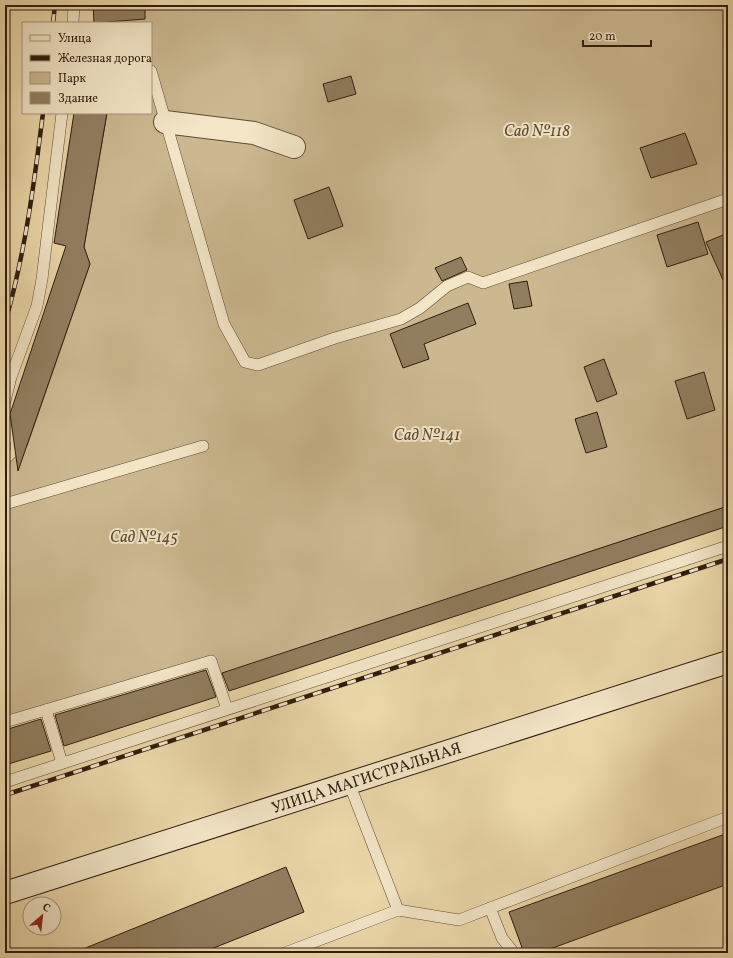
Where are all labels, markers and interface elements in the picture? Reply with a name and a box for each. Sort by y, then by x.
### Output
legend [22,22,152,114]
scale bar [583,22,651,48]
text: 20 m [589,29,616,45]
text: Улица [58,31,91,47]
text: Железная дорога [58,51,152,67]
text: Парк [58,71,86,87]
text: Здание [58,91,98,107]
park label: Сад №118 [504,121,570,143]
park label: Сад №141 [394,425,460,447]
park label: Сад №145 [110,527,179,549]
street label: УЛИЦА МАГИСТРАЛЬНАЯ [269,738,464,820]
north arrow [22,896,62,936]
text: С [39,900,53,917]

